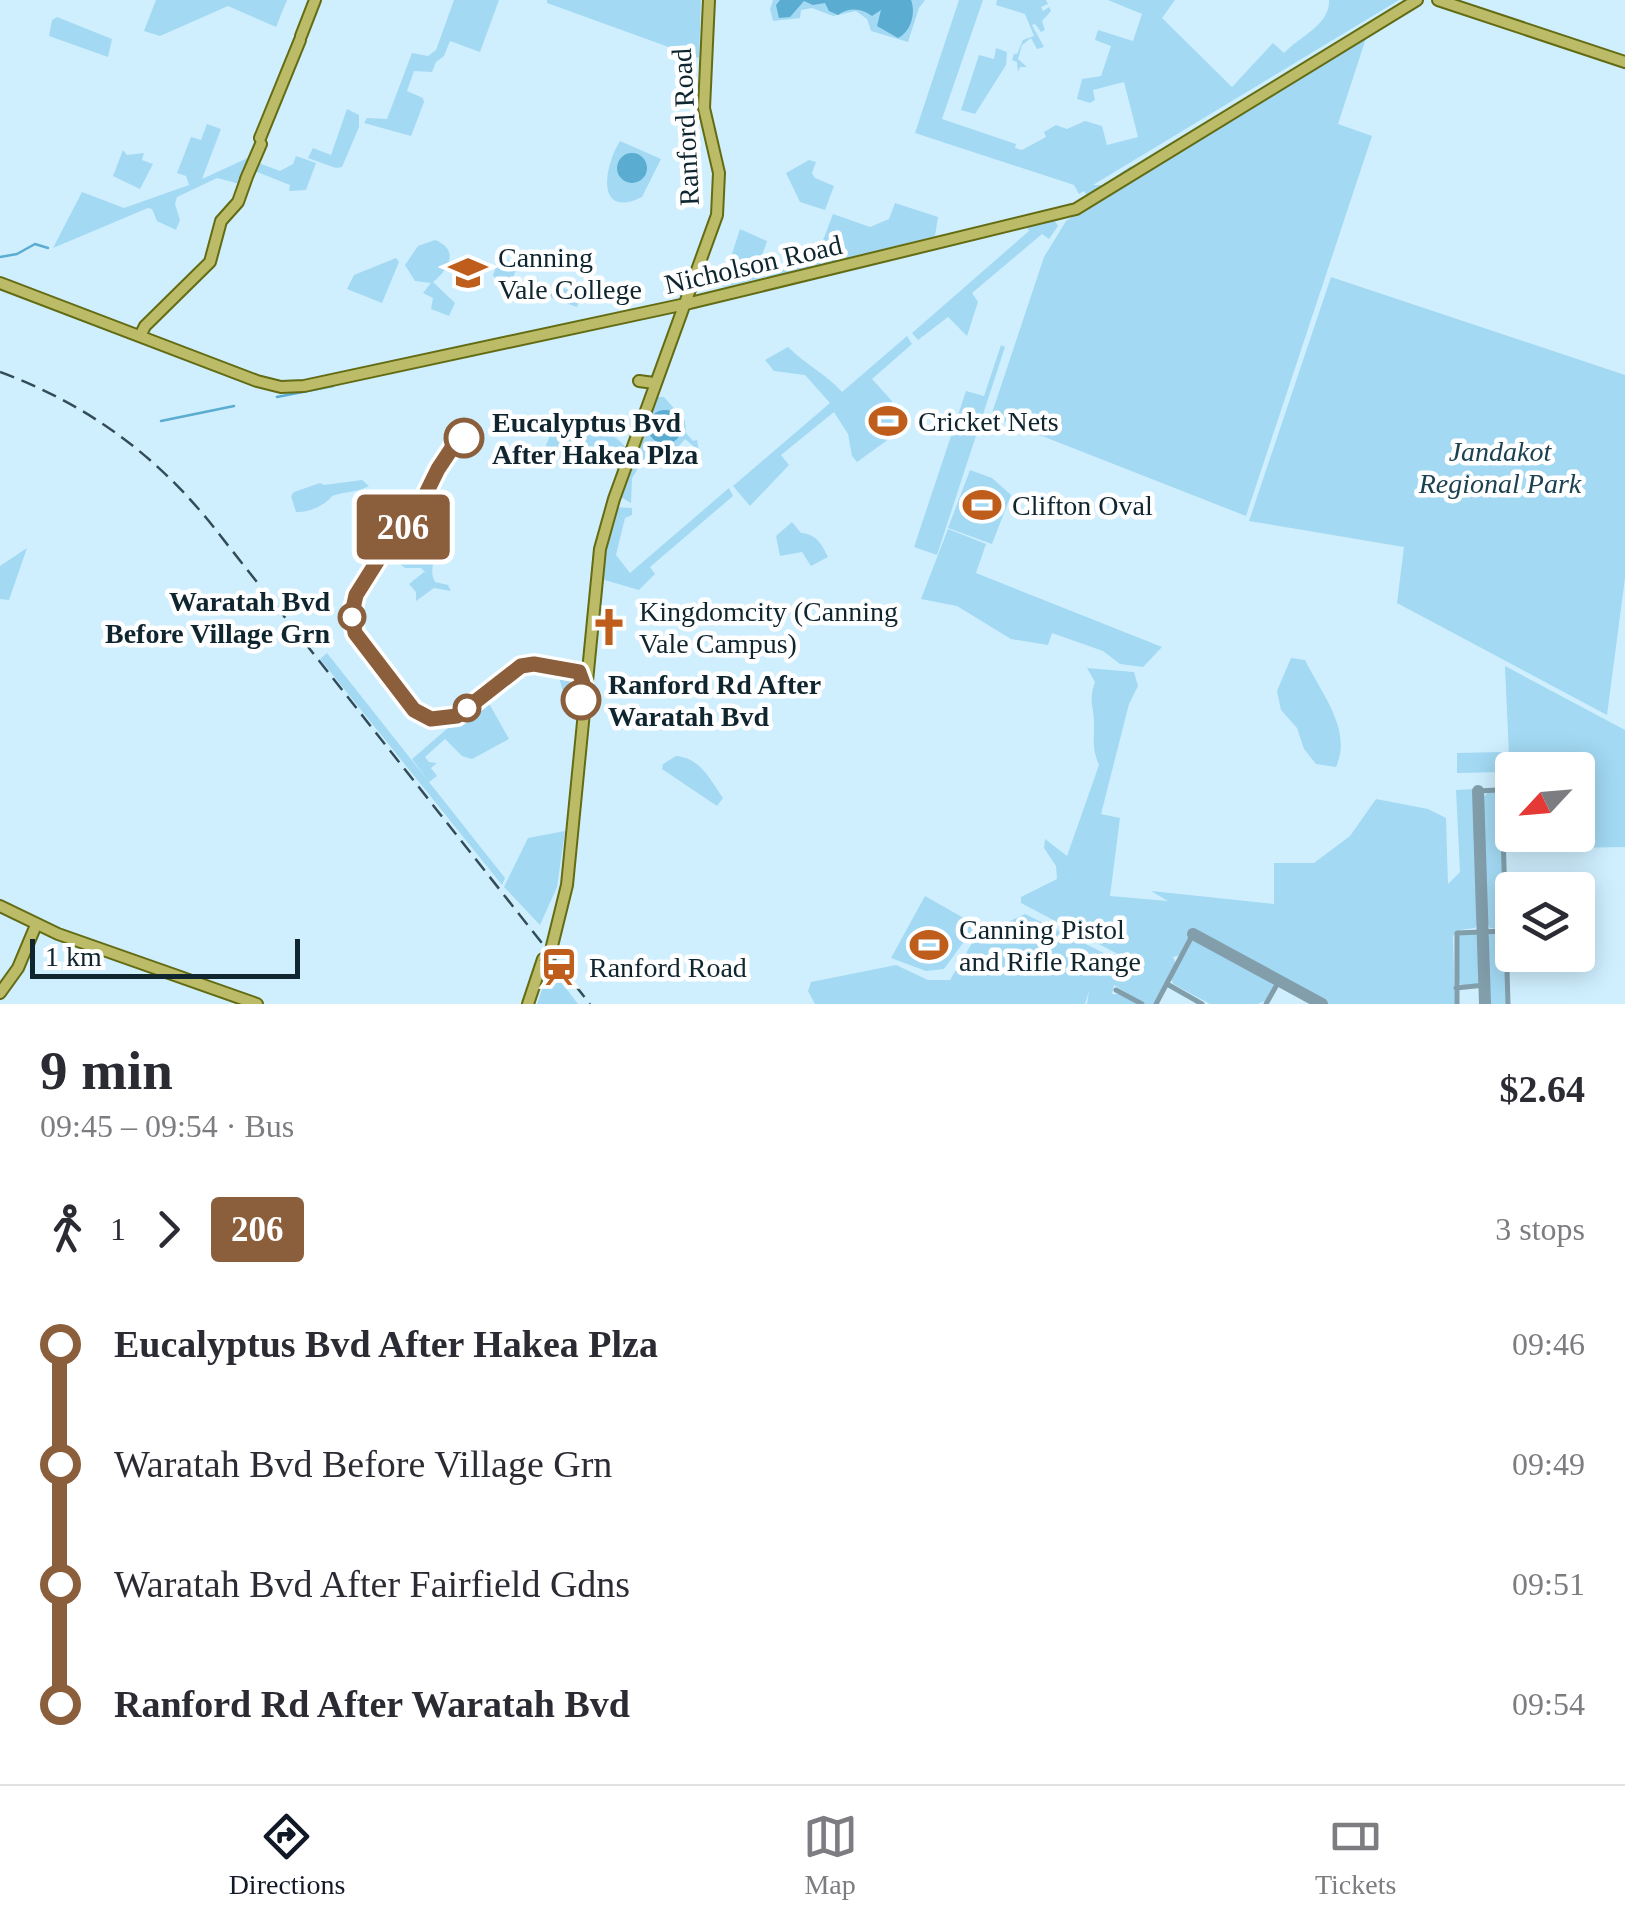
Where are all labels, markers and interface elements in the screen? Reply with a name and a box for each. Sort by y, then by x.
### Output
street label: Ranford Road [666,47,705,207]
street label: Nicholson Road [661,229,845,300]
place label: Canning Vale College [498,242,642,305]
school or university icon: Canning Vale College [447,252,489,294]
sports icon: Cricket Nets [867,400,909,442]
place label: Cricket Nets [918,406,1059,437]
place label: Eucalyptus Bvd After Hakea Plza [492,407,698,470]
marker: Eucalyptus Bvd After Hakea Plza [445,419,483,457]
park label: Jandakot Regional Park [1418,436,1582,499]
sports icon: Clifton Oval [961,484,1003,526]
place label: Clifton Oval [1012,490,1153,521]
line badge: 206 [346,494,460,560]
text: 206 [377,508,429,547]
place label: Waratah Bvd Before Village Grn [105,586,330,649]
place label: Kingdomcity (Canning Vale Campus) [639,596,898,659]
marker: Waratah Bvd Before Village Grn [339,604,365,630]
church icon: Kingdomcity (Canning Vale Campus) [588,606,630,648]
place label: Ranford Rd After Waratah Bvd [608,669,821,732]
marker: Ranford Rd After Waratah Bvd [562,681,600,719]
unlabelled marker [454,695,480,721]
north arrow [1495,752,1595,852]
map controls [1495,752,1595,972]
button: layers [1495,872,1595,972]
place label: Canning Pistol and Rifle Range [959,914,1141,977]
sports icon: Canning Pistol and Rifle Range [908,924,950,966]
scale bar [30,934,300,978]
text: 1 km [45,941,102,972]
station icon: Ranford Road [538,946,580,988]
place label: Ranford Road [589,952,747,983]
text: 9 min [40,1040,173,1101]
text: $2.64 [1500,1068,1585,1110]
text: 09:45 – 09:54 · Bus [40,1108,294,1144]
icon: walk [40,1202,95,1257]
icon: forward [141,1202,196,1257]
text: 206 [231,1210,284,1249]
text: 1 [110,1211,126,1247]
text: 3 stops [1495,1211,1585,1247]
text: Eucalyptus Bvd After Hakea Plza [114,1323,658,1365]
text: 09:46 [1512,1326,1585,1362]
text: Waratah Bvd Before Village Grn [114,1443,612,1485]
text: 09:49 [1512,1446,1585,1482]
text: Waratah Bvd After Fairfield Gdns [114,1563,630,1605]
text: 09:51 [1512,1566,1585,1602]
text: Ranford Rd After Waratah Bvd [114,1683,630,1725]
text: 09:54 [1512,1686,1585,1722]
tab: Directions [229,1809,345,1901]
tab: Map [803,1809,858,1901]
tab: Tickets [1315,1809,1396,1901]

